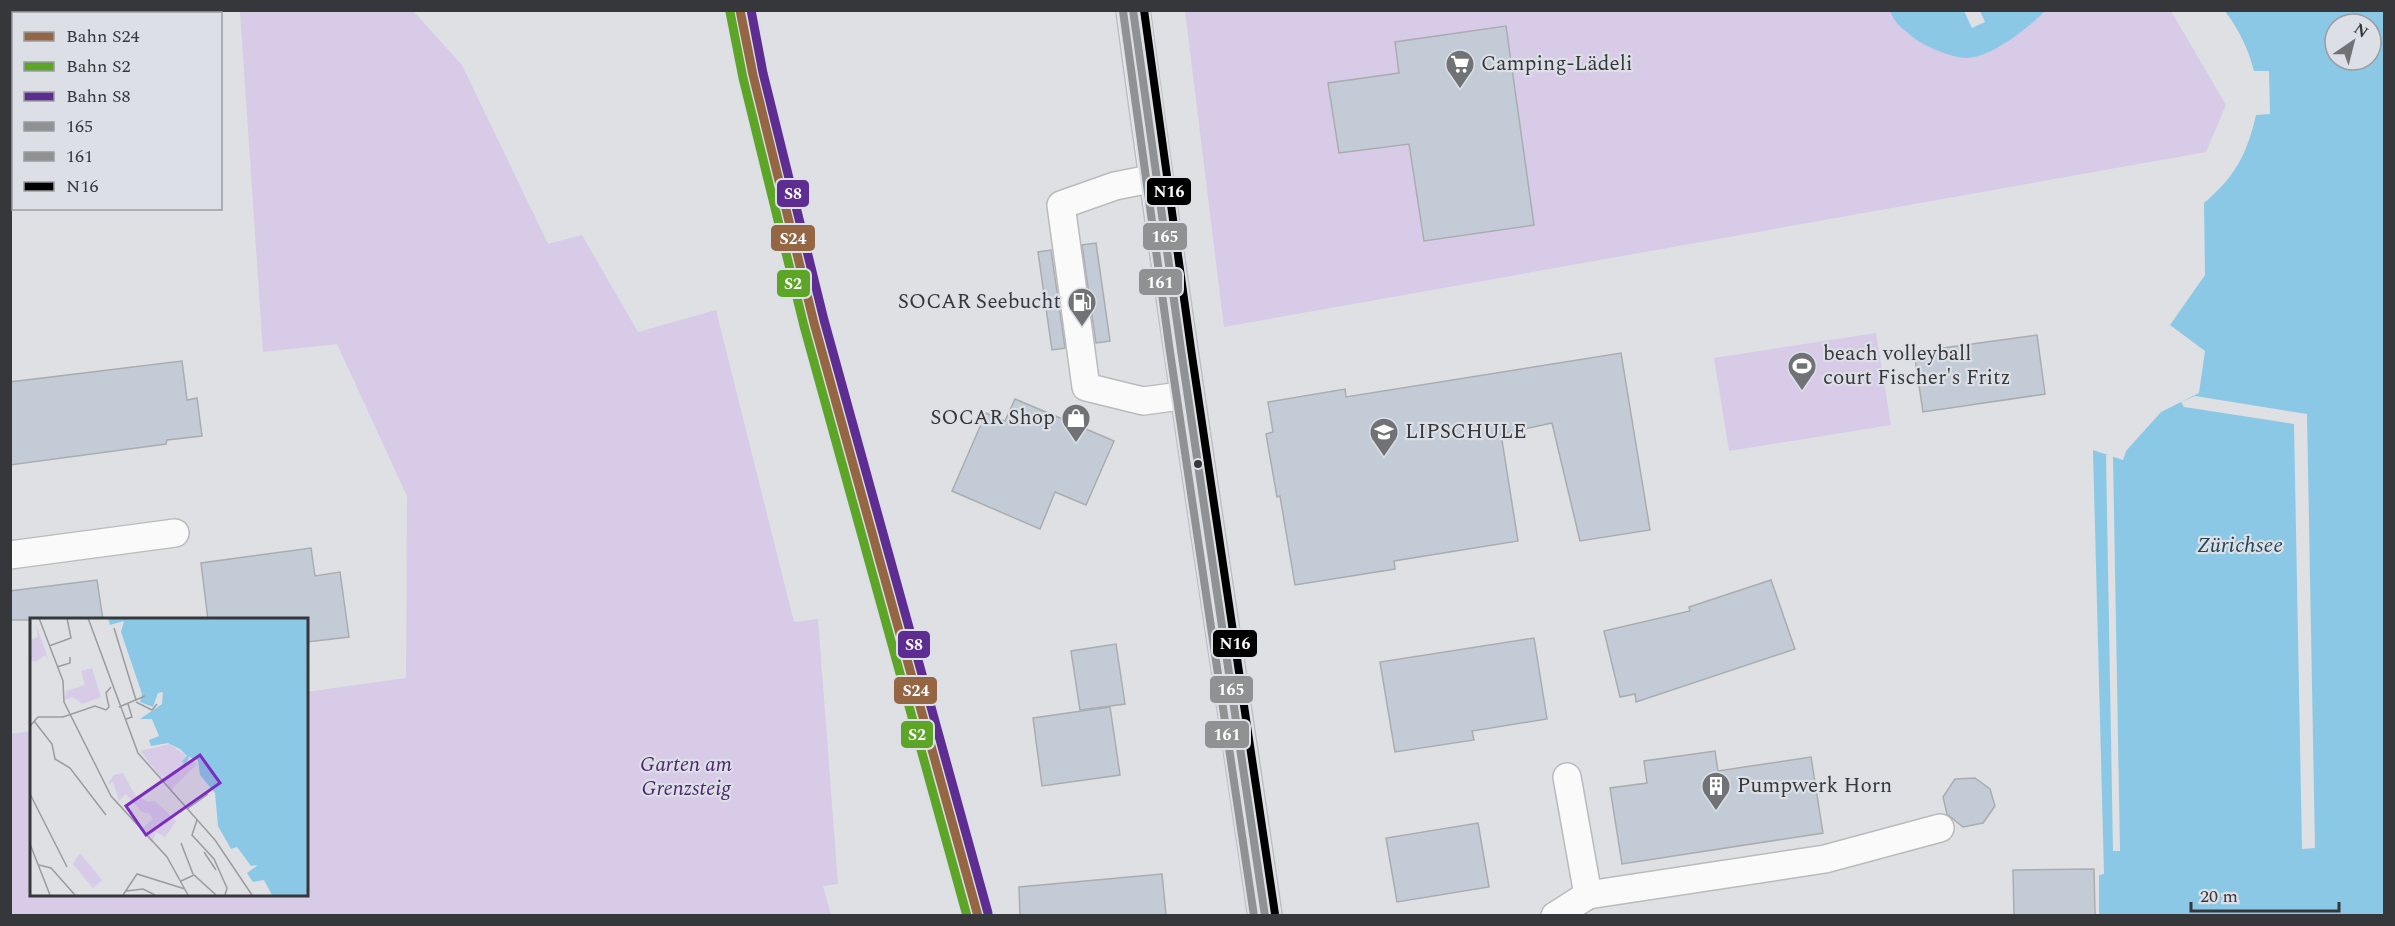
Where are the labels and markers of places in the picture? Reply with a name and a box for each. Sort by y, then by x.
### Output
supermarket icon: Camping-Lädeli [1444,48,1476,90]
place label: Camping-Lädeli [1481,48,1633,80]
place label: SOCAR Seebucht [898,286,1061,318]
fuel station icon: SOCAR Seebucht [1066,286,1098,328]
place label: beach volleyball court Fischer's Fritz [1823,338,2011,394]
sports icon: beach volleyball court Fischer's Fritz [1786,350,1818,392]
place label: SOCAR Shop [930,402,1055,434]
shop icon: SOCAR Shop [1060,402,1092,444]
school or university icon: LIPSCHULE [1368,416,1400,458]
place label: LIPSCHULE [1405,416,1527,448]
unlabelled marker [1192,458,1204,470]
building icon: Pumpwerk Horn [1700,770,1732,812]
place label: Pumpwerk Horn [1737,770,1892,802]

